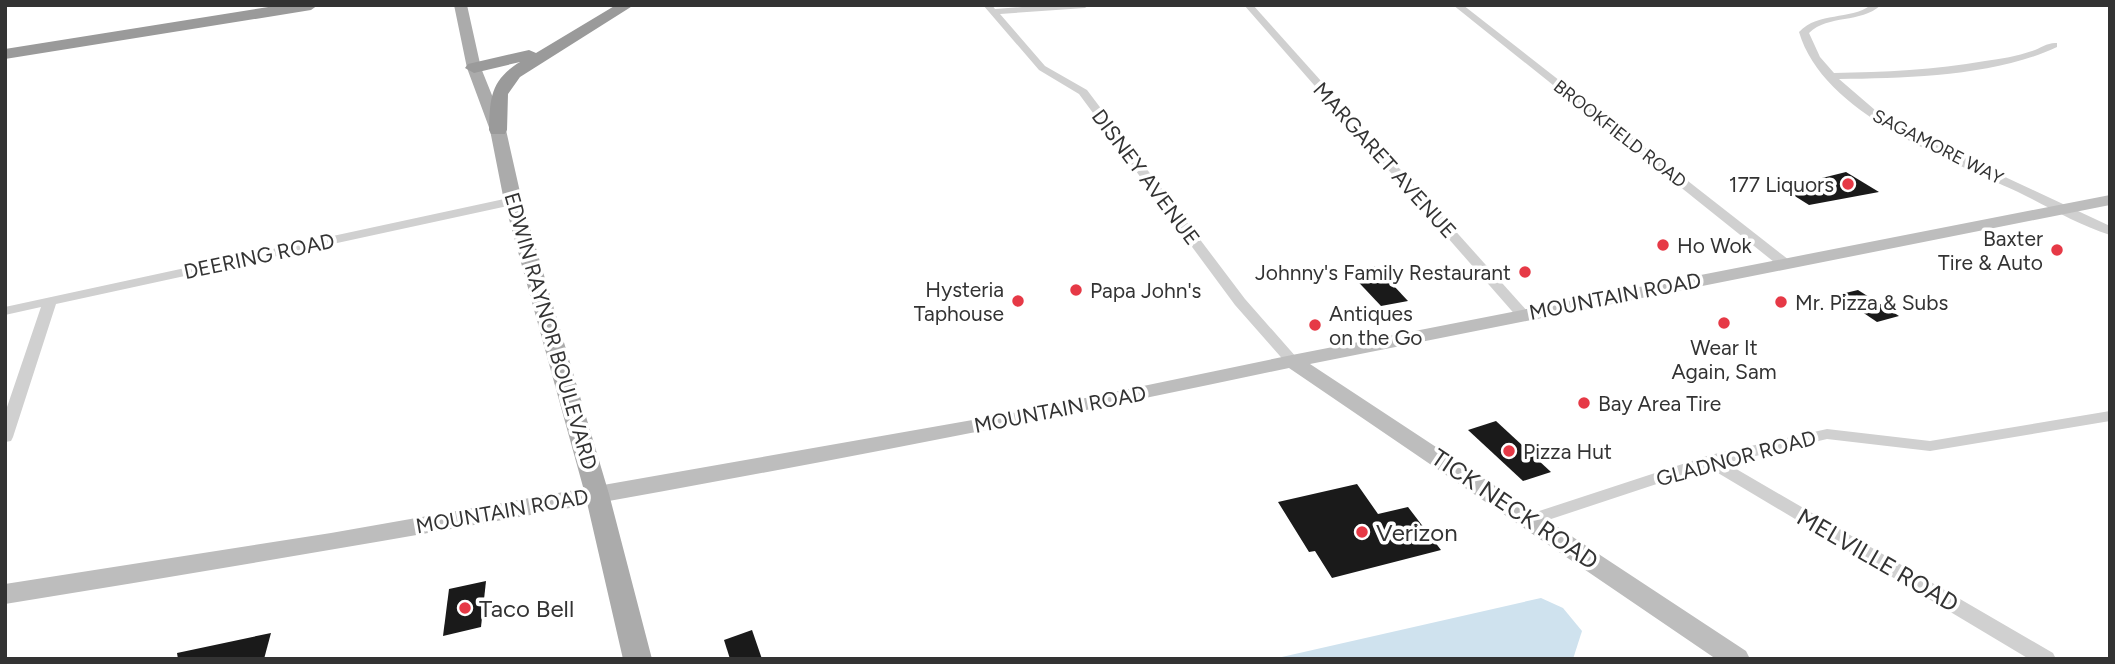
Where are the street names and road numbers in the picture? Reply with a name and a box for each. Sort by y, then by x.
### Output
street label: BROOKFIELD ROAD [1549,75,1691,193]
street label: MARGARET AVENUE [1308,77,1462,243]
street label: DISNEY AVENUE [1087,104,1205,250]
street label: SAGAMORE WAY [1869,105,2007,189]
street label: EDWIN RAYNOR BOULEVARD [499,189,603,473]
street label: DEERING ROAD [181,228,337,284]
street label: MOUNTAIN ROAD [1527,267,1703,325]
street label: MOUNTAIN ROAD [972,380,1148,438]
street label: GLADNOR ROAD [1653,425,1819,491]
street label: TICK NECK ROAD [1426,443,1604,575]
street label: MOUNTAIN ROAD [414,484,590,538]
street label: MELVILLE ROAD [1792,502,1964,618]

